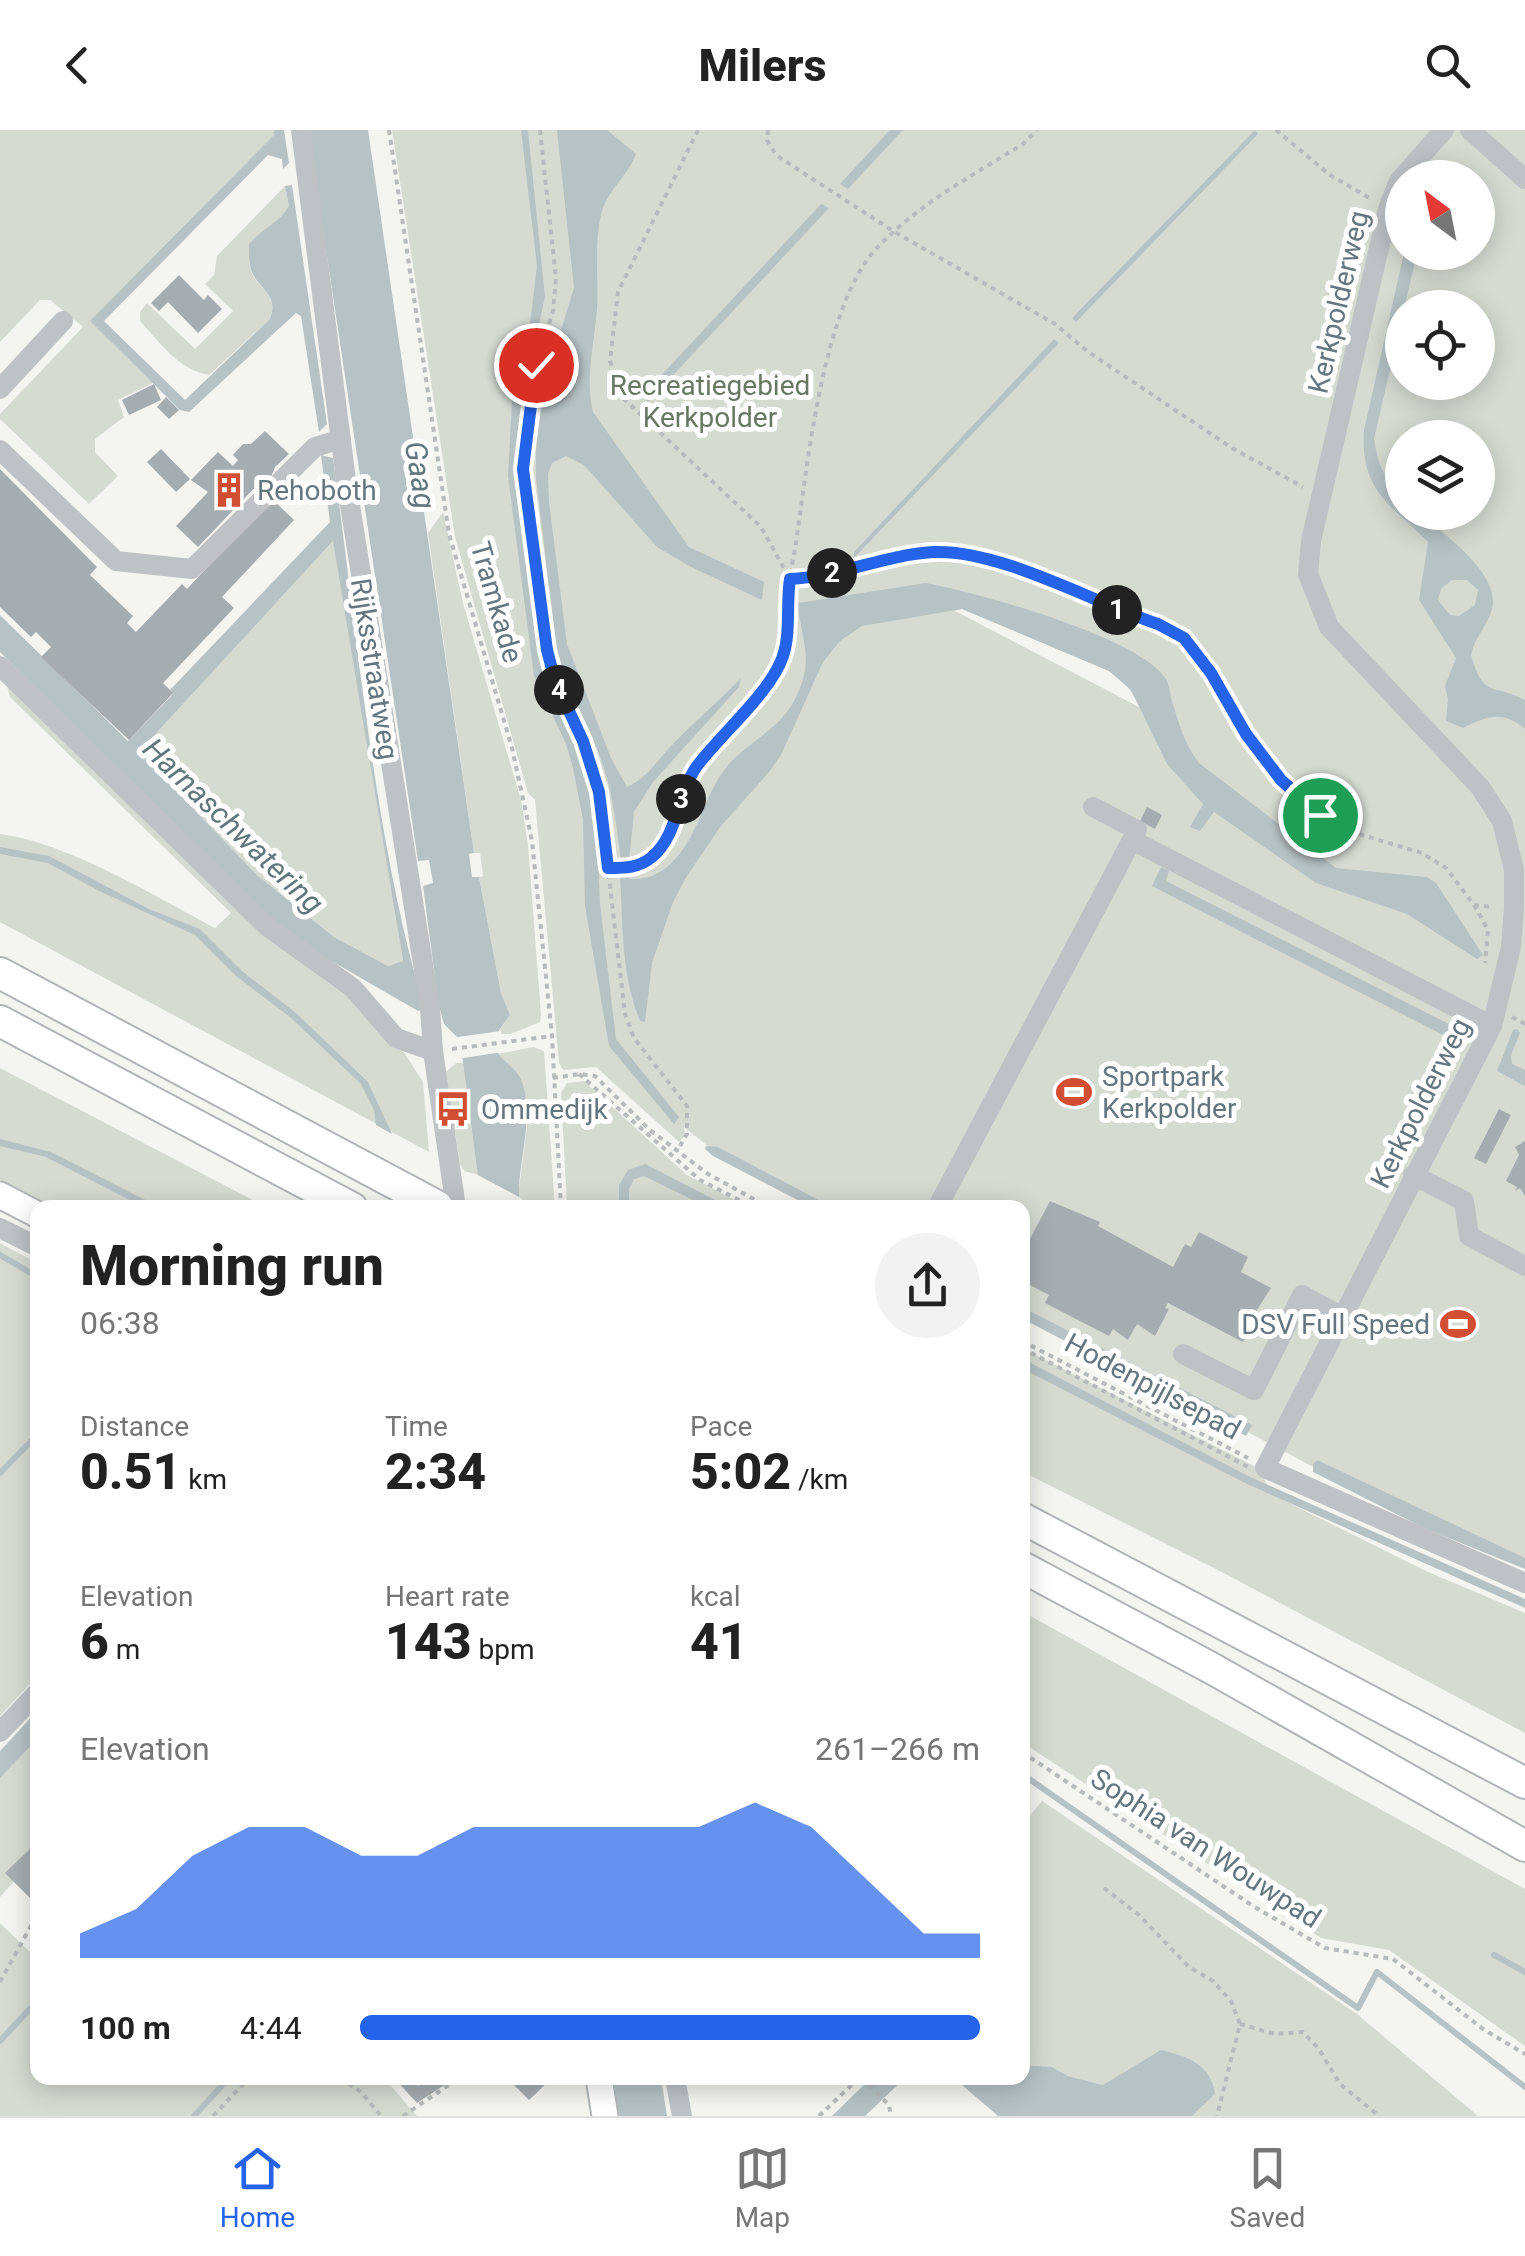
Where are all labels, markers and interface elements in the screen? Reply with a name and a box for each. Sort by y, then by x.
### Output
icon: back [50,38,105,93]
icon: search [1420,38,1475,93]
text: Milers [699,39,827,92]
north arrow [1385,160,1495,270]
map controls [1385,160,1495,530]
street label: Kerkpolderweg [1301,208,1376,397]
button: locate [1385,290,1495,400]
pin [494,323,579,408]
icon: check [509,338,564,393]
park label: Recreatiegebied Kerkpolder [610,369,810,434]
button: layers [1385,420,1495,530]
water label: Gaag [398,439,443,511]
building icon: Rehoboth [210,471,248,509]
place label: Rehoboth [257,474,377,507]
street label: Tramkade [464,538,530,667]
pin: 2 [807,548,857,598]
text: 2 [824,556,840,589]
street label: Rijksstraatweg [344,576,405,762]
pin: 1 [1092,585,1142,635]
text: 1 [1109,593,1125,626]
pin: 4 [534,665,584,715]
text: 4 [551,673,567,706]
water label: Harnaschwatering [136,731,331,920]
pin [1278,773,1363,858]
pin: 3 [656,774,706,824]
text: 3 [673,782,689,815]
icon: arrive [1293,788,1348,843]
street label: Kerkpolderweg [1363,1013,1477,1194]
place label: Sportpark Kerkpolder [1102,1060,1237,1125]
sports icon: Sportpark Kerkpolder [1055,1073,1093,1111]
bus stop icon: Ommedijk [434,1090,472,1128]
place label: Ommedijk [481,1093,609,1126]
button: share [875,1233,980,1338]
text: Morning run [80,1234,384,1298]
text: 06:38 [80,1304,160,1342]
sports icon: DSV Full Speed [1439,1305,1477,1343]
place label: DSV Full Speed [1241,1308,1430,1341]
street label: Hodenpijlsepad [1059,1326,1246,1447]
text: Distance [80,1410,189,1443]
text: Time [385,1410,448,1443]
text: Pace [690,1410,752,1443]
text: 0.51 [80,1443,181,1501]
text: 2:34 [385,1443,486,1501]
text: 5:02 [690,1443,791,1501]
text: km [181,1463,227,1496]
text: /km [791,1463,848,1496]
text: Elevation [80,1580,193,1613]
text: Heart rate [385,1580,510,1613]
text: kcal [690,1580,741,1613]
text: 6 [80,1613,109,1671]
text: 143 [385,1613,472,1671]
text: 41 [690,1613,748,1671]
text: m [109,1633,140,1666]
text: bpm [472,1633,534,1666]
text: Elevation [80,1730,210,1768]
text: 261–266 m [815,1730,980,1768]
street label: Sophia van Wouwpad [1085,1762,1327,1935]
text: 100 m [80,2009,171,2047]
text: 4:44 [240,2009,302,2047]
tab: Home [220,2141,295,2234]
tab: Map [735,2141,790,2234]
tab: Saved [1230,2141,1305,2234]

